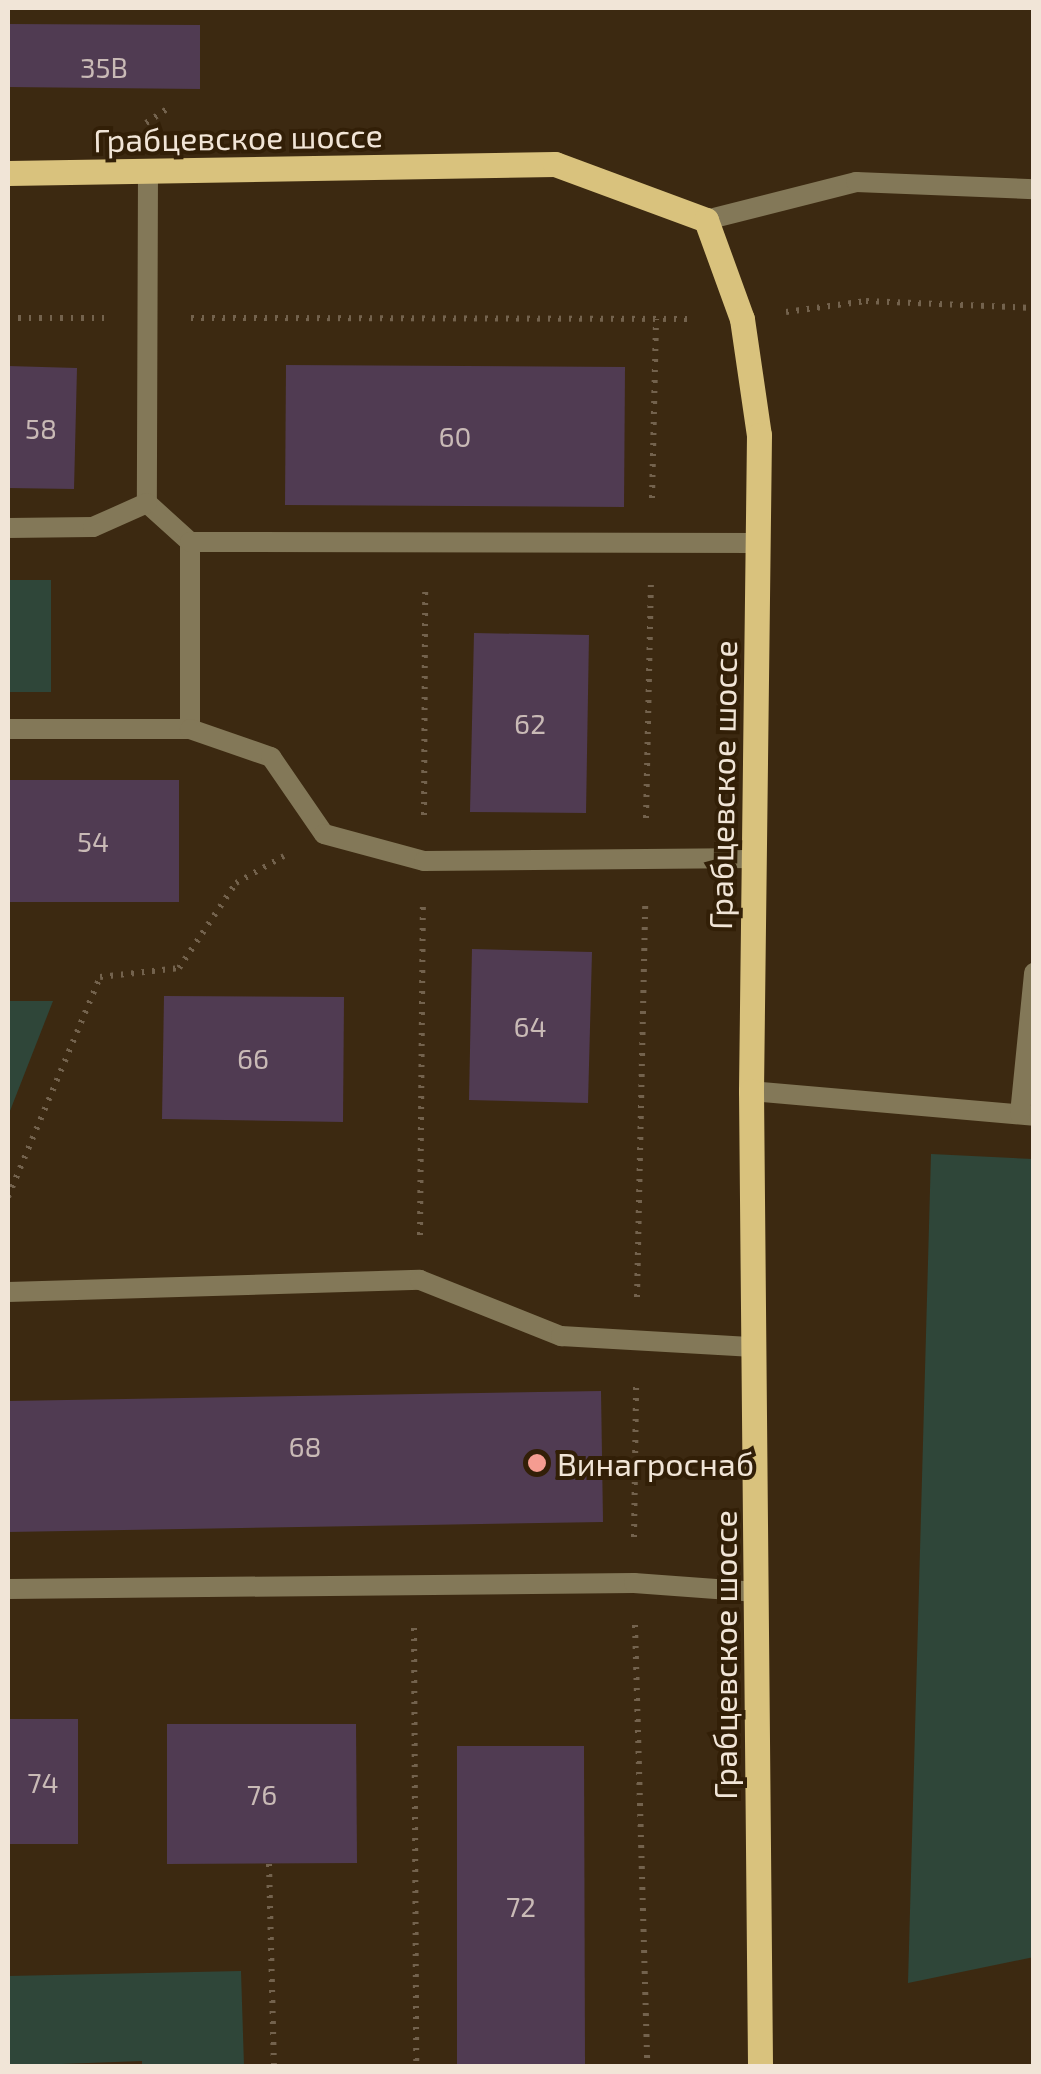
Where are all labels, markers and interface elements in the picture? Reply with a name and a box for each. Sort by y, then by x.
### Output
house number: 35В [80,50,128,84]
street label: Грабцевское шоссе [93,115,383,159]
house number: 58 [25,411,57,445]
house number: 60 [439,419,471,453]
street label: Грабцевское шоссе [700,640,744,930]
house number: 62 [514,706,546,740]
house number: 54 [77,824,109,858]
house number: 64 [513,1009,547,1043]
house number: 66 [237,1041,269,1075]
house number: 68 [288,1429,322,1463]
place label: Винагроснаб [557,1444,754,1482]
marker: Винагроснаб [526,1452,548,1474]
street label: Грабцевское шоссе [705,1510,743,1800]
house number: 74 [27,1765,59,1799]
house number: 76 [247,1777,277,1811]
house number: 72 [506,1889,536,1923]

